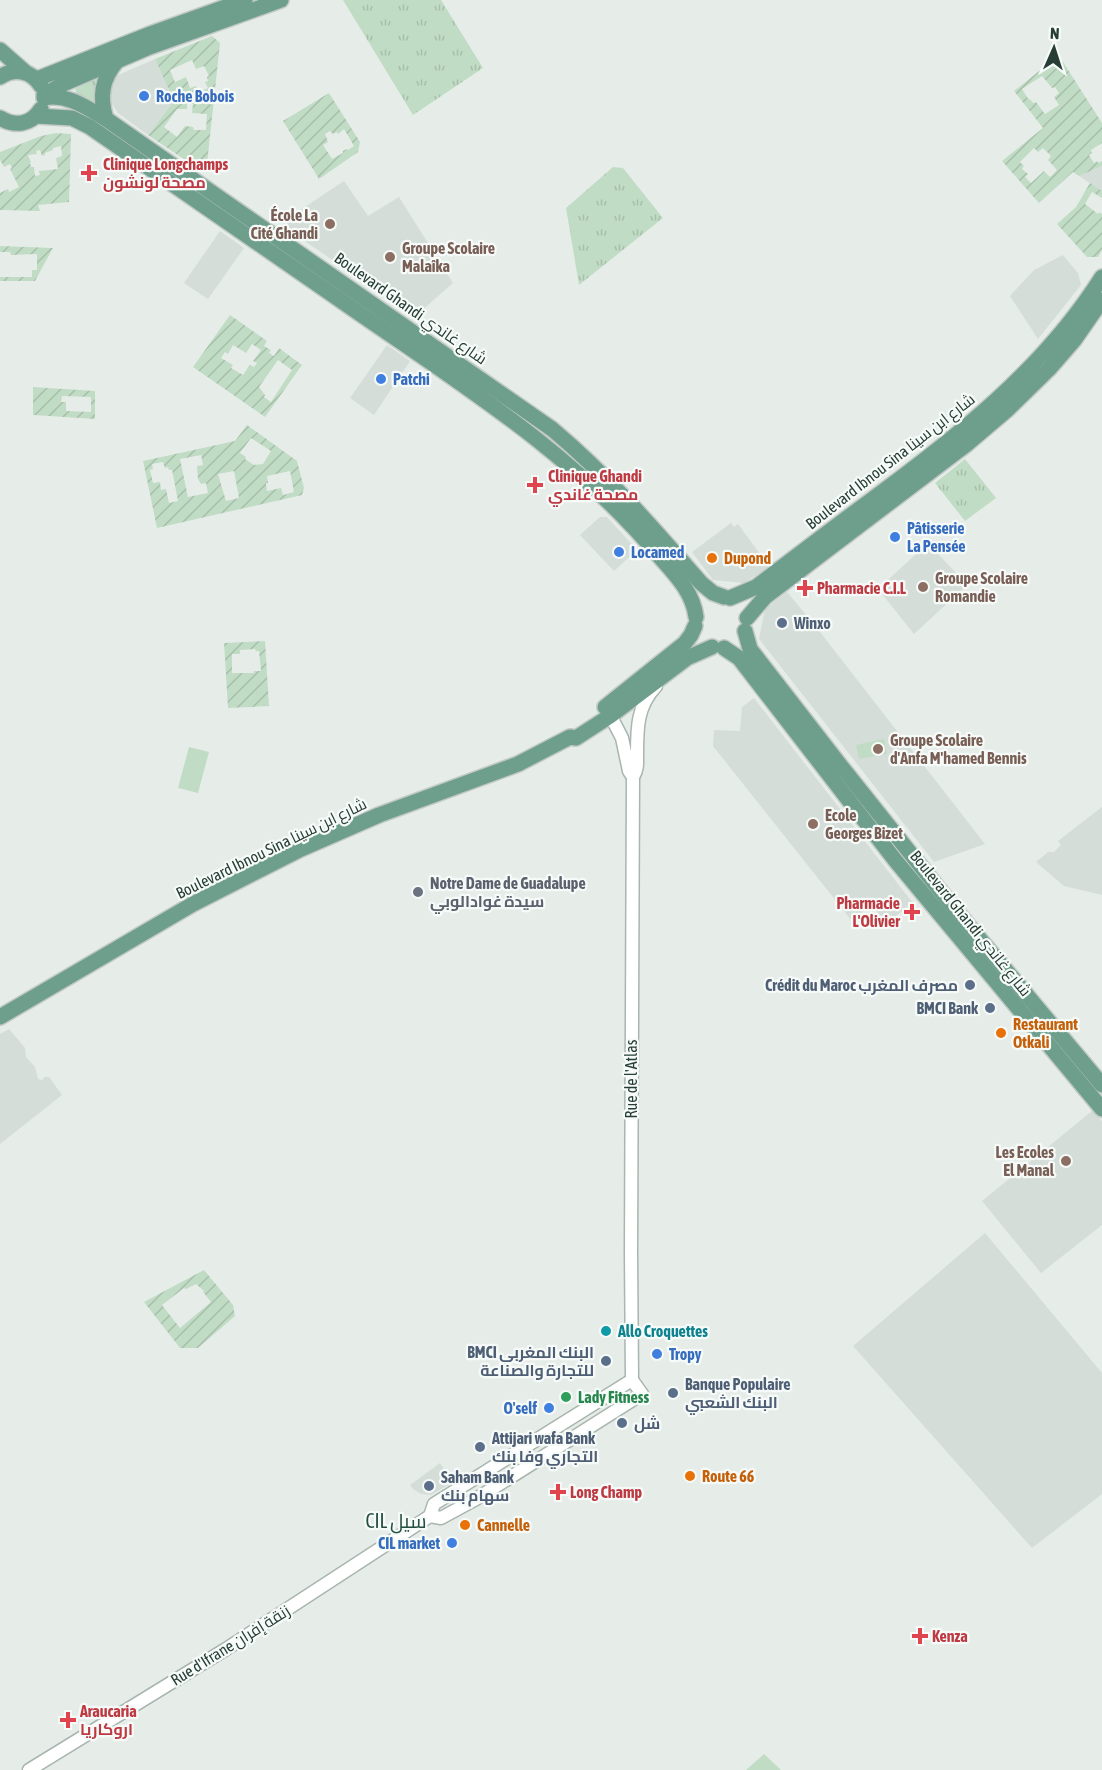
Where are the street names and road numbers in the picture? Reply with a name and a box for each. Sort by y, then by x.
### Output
street label: Boulevard Ghandi شارع غاندي [328,248,491,372]
street label: Boulevard Ibnou Sina شارع ابن سينا [802,389,980,535]
street label: Boulevard Ibnou Sina شارع ابن سينا [173,794,370,905]
street label: Boulevard Ghandi شارع غاندي [903,847,1035,1002]
street label: Rue de l'Atlas [622,1039,640,1118]
street label: Rue d'Ifrane زنقة إفران [167,1601,294,1691]

